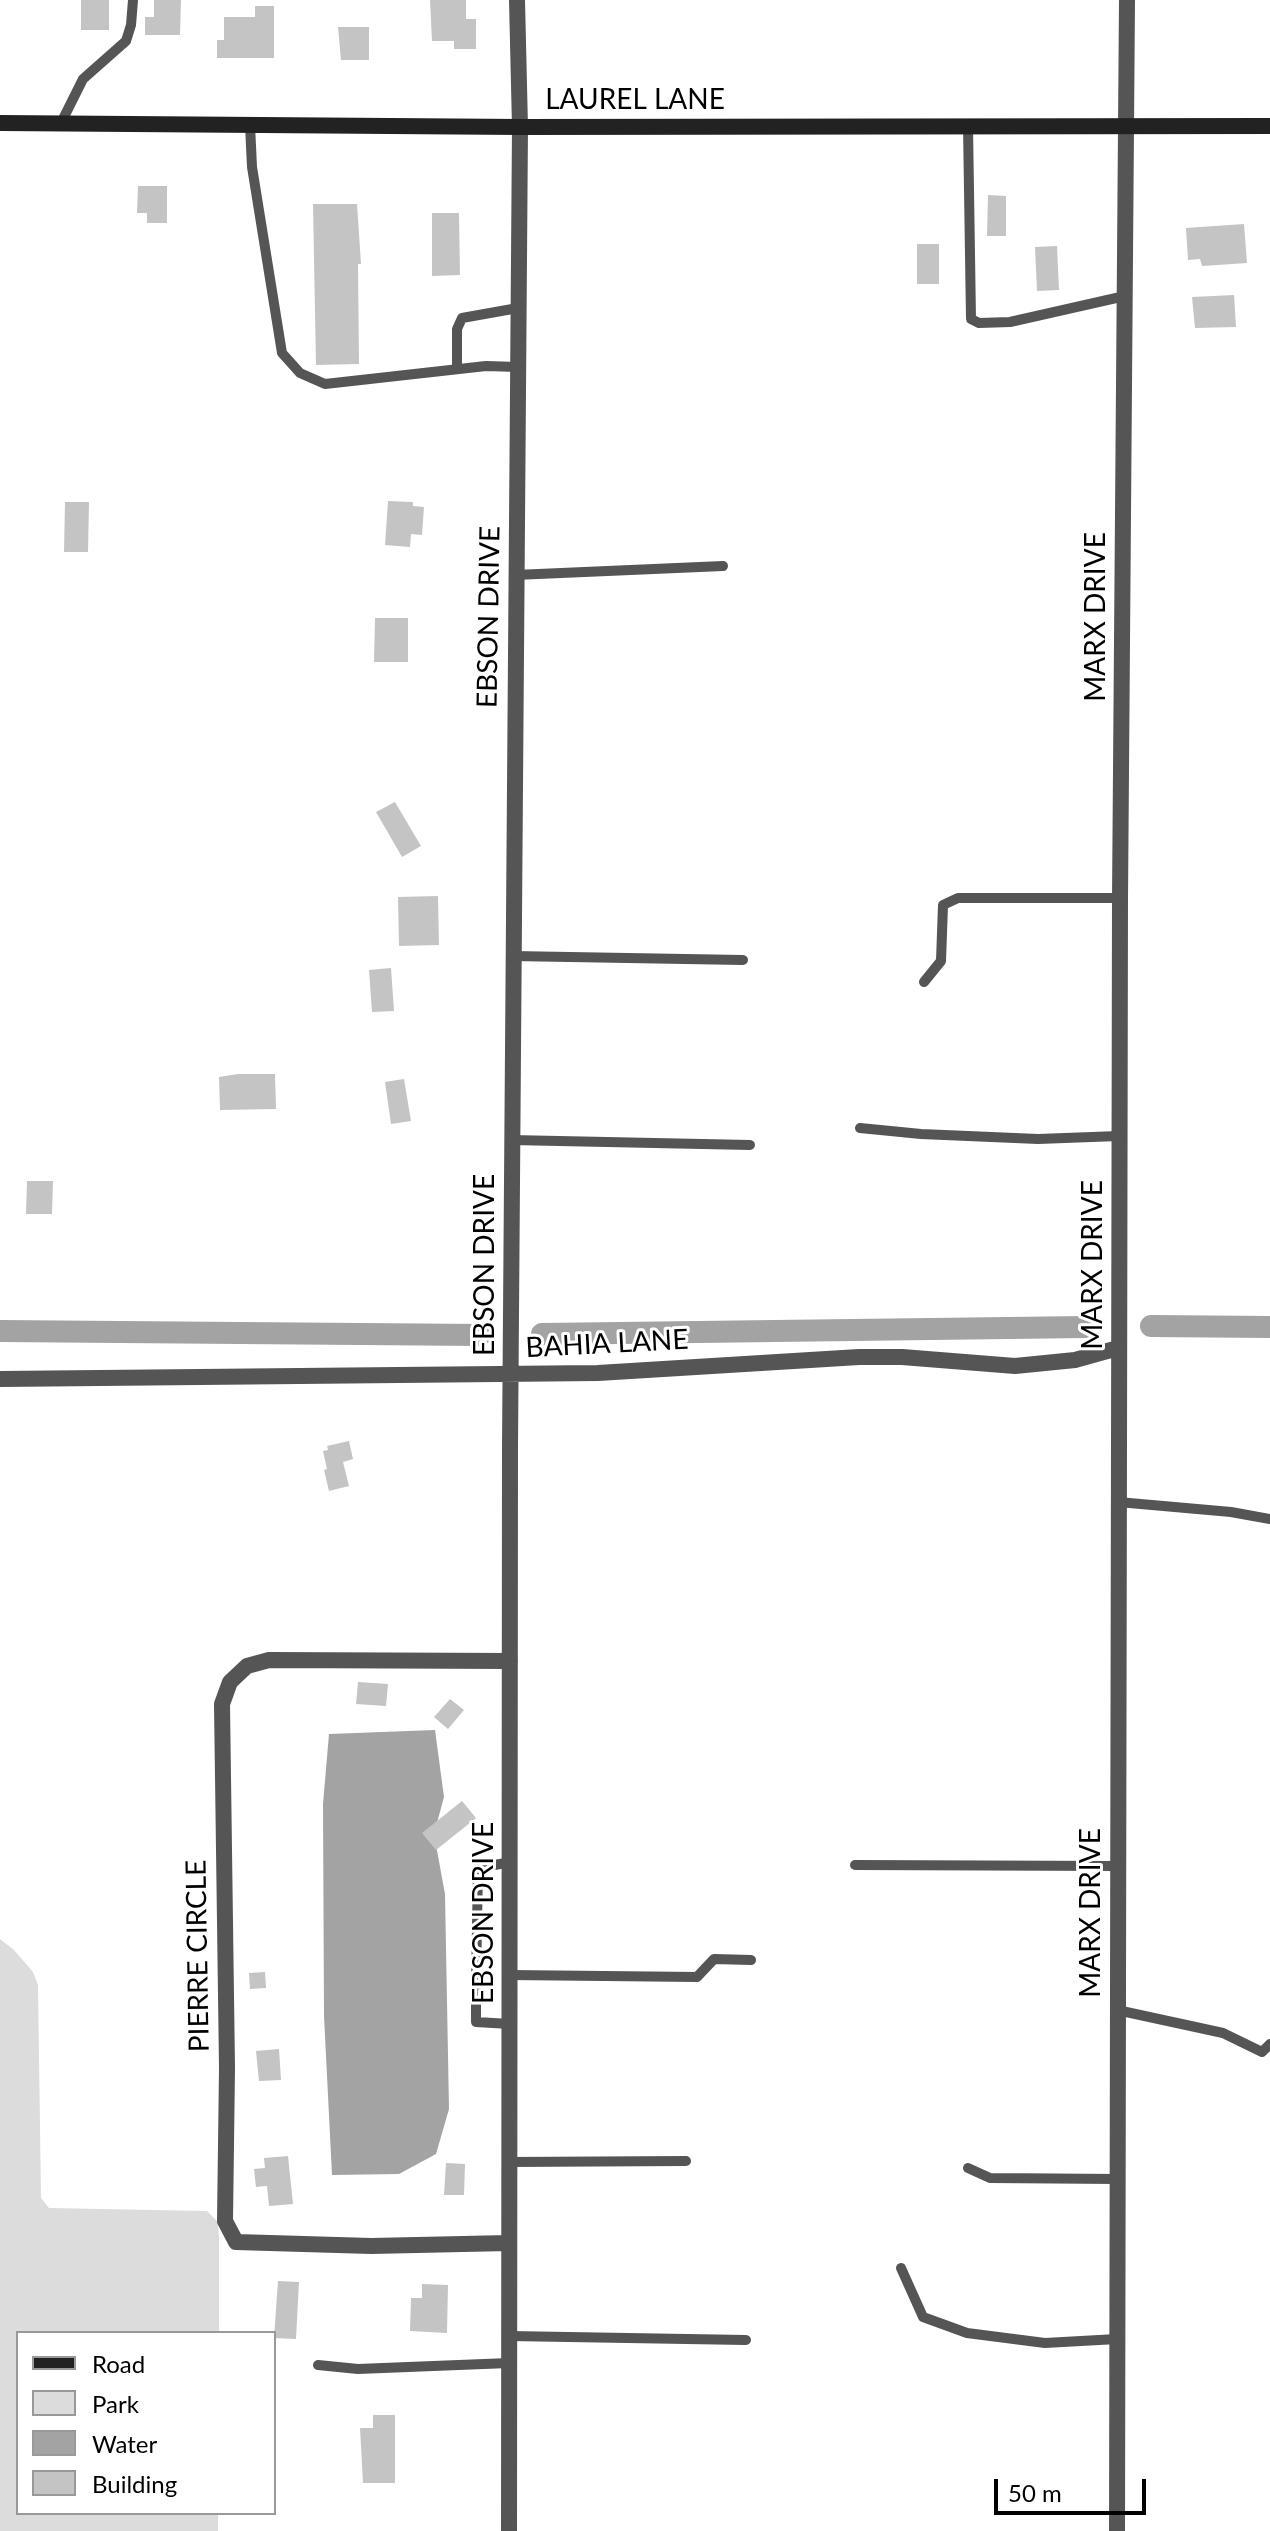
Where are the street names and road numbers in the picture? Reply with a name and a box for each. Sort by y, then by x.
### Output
street label: LAUREL LANE [545,83,725,117]
street label: EBSON DRIVE [471,526,507,708]
street label: MARX DRIVE [1079,532,1113,702]
street label: EBSON DRIVE [468,1174,502,1356]
street label: MARX DRIVE [1076,1180,1110,1350]
street label: BAHIA LANE [525,1323,689,1365]
street label: EBSON DRIVE [467,1822,501,2004]
street label: MARX DRIVE [1074,1828,1108,1998]
street label: PIERRE CIRCLE [180,1860,216,2052]

